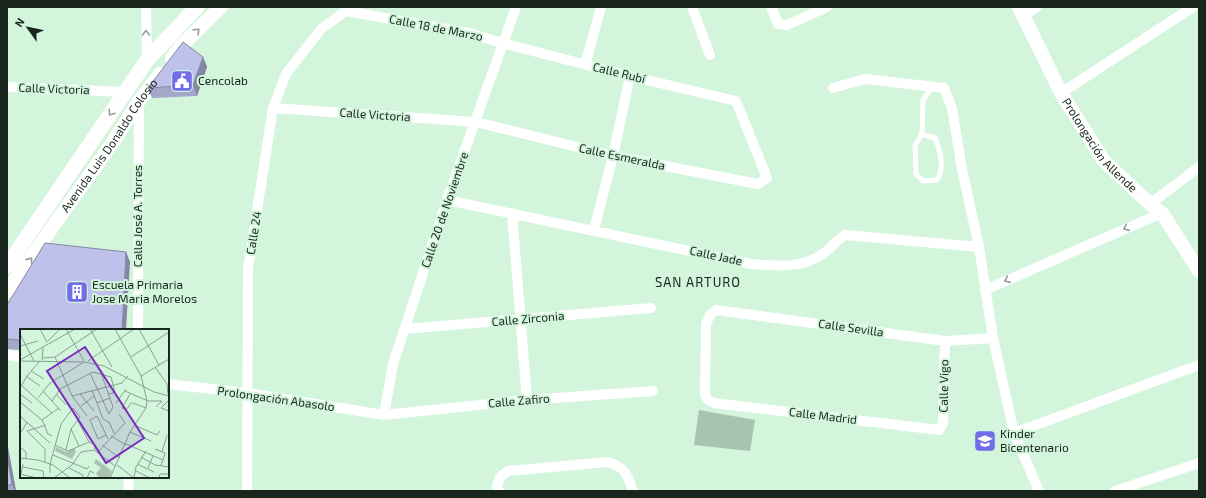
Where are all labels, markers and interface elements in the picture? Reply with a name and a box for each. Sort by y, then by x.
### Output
north arrow [8,8,48,48]
street label: Calle 18 de Marzo [388,11,484,43]
text: N [12,15,27,29]
one-way arrow [192,28,200,36]
one-way arrow [142,30,151,36]
street label: Calle Rubí [591,59,648,86]
public building icon: Cencolab [169,68,195,94]
place label: Cencolab [198,73,248,87]
street label: Avenida Luis Donaldo Colosio [57,75,160,214]
street label: Calle Victoria [18,80,90,96]
street label: Prolongación Allende [1060,95,1141,195]
street label: Calle Victoria [339,105,411,123]
one-way arrow [108,109,116,116]
street label: Calle Esmeralda [578,140,667,172]
street label: Calle 20 de Noviembre [418,150,470,270]
street label: Calle José A. Torres [130,165,144,267]
street label: Calle 24 [243,210,263,256]
one-way arrow [1123,223,1131,231]
street label: Calle Jade [689,243,744,267]
one-way arrow [25,257,32,264]
district label: SAN ARTURO [655,274,741,290]
one-way arrow [1004,276,1011,284]
place label: Escuela Primaria Jose Maria Morelos [92,277,197,305]
building icon: Escuela Primaria Jose Maria Morelos [64,279,90,305]
street label: Calle Zirconia [491,308,565,328]
street label: Calle Sevilla [818,315,885,339]
inset map [20,329,169,478]
street label: Calle Vigo [936,359,950,413]
street label: Prolongación Abasolo [217,383,336,413]
street label: Calle Zafiro [488,390,550,410]
street label: Calle Madrid [788,404,858,426]
place label: Kinder Bicentenario [1000,426,1069,454]
school or university icon: Kinder Bicentenario [972,428,998,454]

